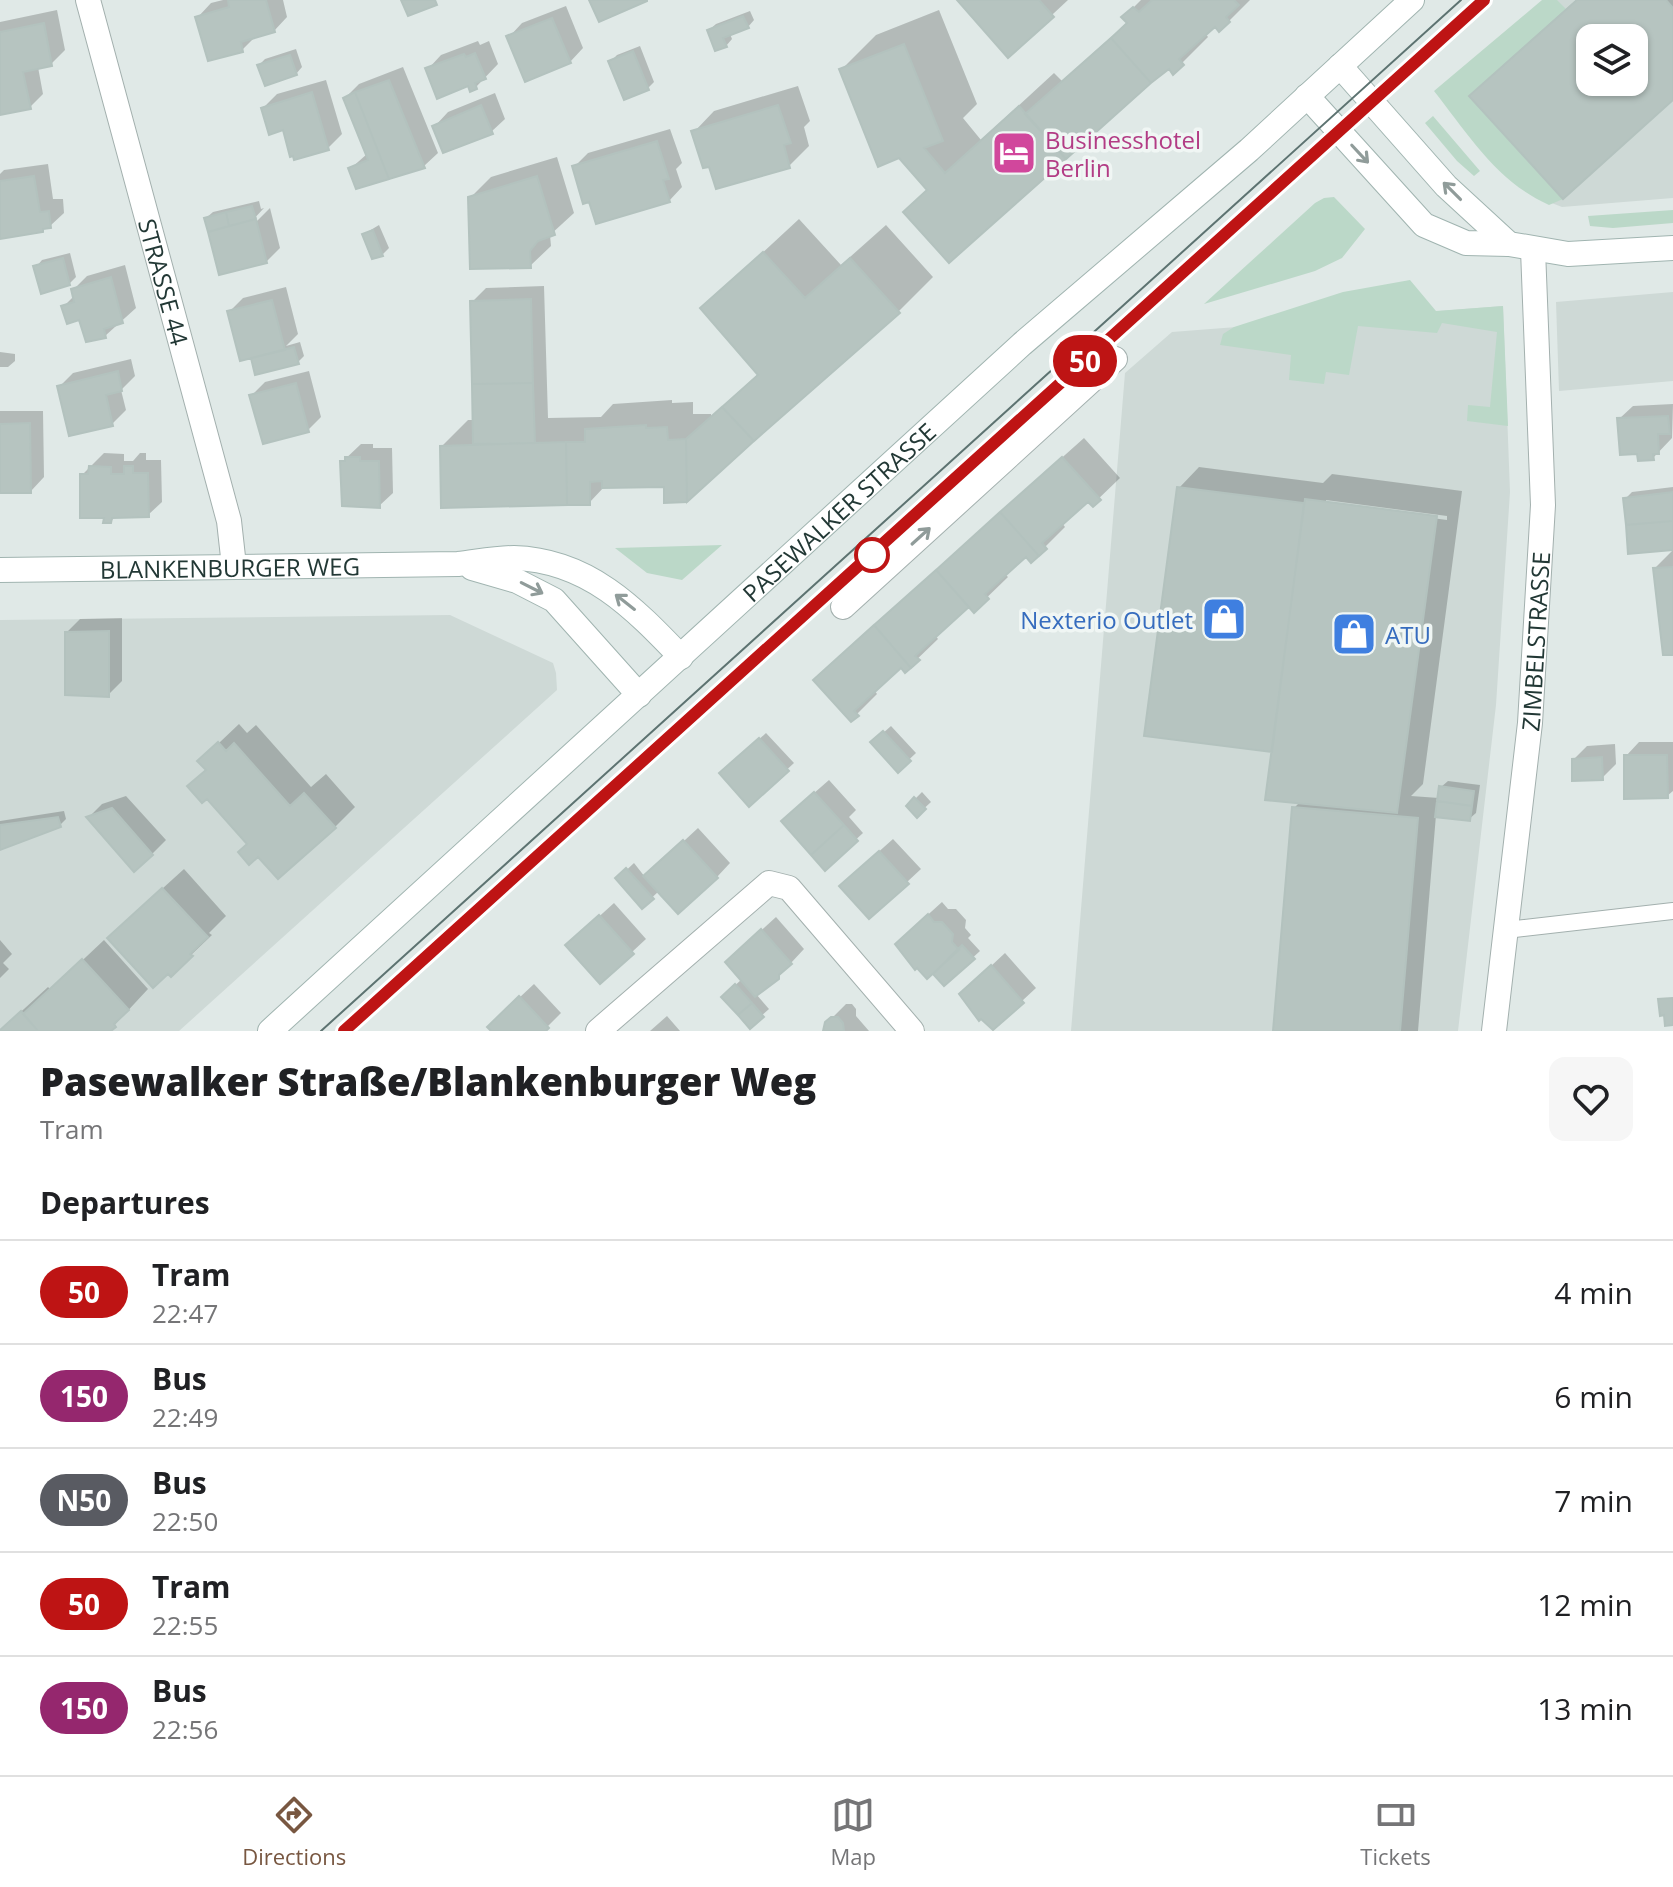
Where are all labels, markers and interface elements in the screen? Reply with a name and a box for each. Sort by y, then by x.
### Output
map controls [1576,24,1648,96]
button: layers [1576,24,1648,96]
place label: Businesshotel Berlin [1045,123,1201,184]
hotel icon: Businesshotel Berlin [990,129,1038,177]
one-way arrow [1350,143,1368,163]
one-way arrow [1443,181,1462,201]
street label: STRASSE 44 [131,215,197,349]
line badge: 50 [1049,335,1121,387]
text: 50 [1069,342,1101,380]
street label: PASEWALKER STRASSE [735,415,942,609]
one-way arrow [911,527,931,545]
unlabelled marker [855,538,889,572]
street label: BLANKENBURGER WEG [100,549,360,585]
street label: ZIMBELSTRASSE [1513,551,1557,733]
one-way arrow [519,581,543,597]
one-way arrow [615,594,636,611]
shop icon: Nexterio Outlet [1200,595,1248,643]
place label: Nexterio Outlet [1020,603,1193,636]
shop icon: ATU [1330,610,1378,658]
place label: ATU [1385,618,1431,651]
text: Pasewalker Straße/Blankenburger Weg [40,1055,816,1107]
button: heart [1549,1057,1633,1141]
text: Tram [40,1111,103,1147]
text: Departures [40,1182,210,1223]
text: Tram [152,1254,231,1295]
text: 4 min [1554,1272,1633,1313]
text: 50 [68,1273,100,1311]
text: 22:47 [152,1295,218,1331]
text: Bus [152,1358,207,1399]
text: 6 min [1554,1376,1633,1417]
text: 150 [60,1377,108,1415]
text: 22:49 [152,1399,218,1435]
text: Bus [152,1462,207,1503]
text: 7 min [1554,1480,1633,1521]
text: N50 [57,1481,111,1519]
text: 22:50 [152,1503,218,1539]
text: Tram [152,1566,231,1607]
text: 12 min [1537,1584,1633,1625]
text: 50 [68,1585,100,1623]
text: 22:55 [152,1607,218,1643]
text: Bus [152,1670,207,1711]
text: 13 min [1537,1688,1633,1729]
text: 150 [60,1689,108,1727]
text: 22:56 [152,1711,218,1747]
tab: Directions [242,1793,346,1871]
tab: Map [831,1793,876,1871]
tab: Tickets [1360,1793,1431,1871]

